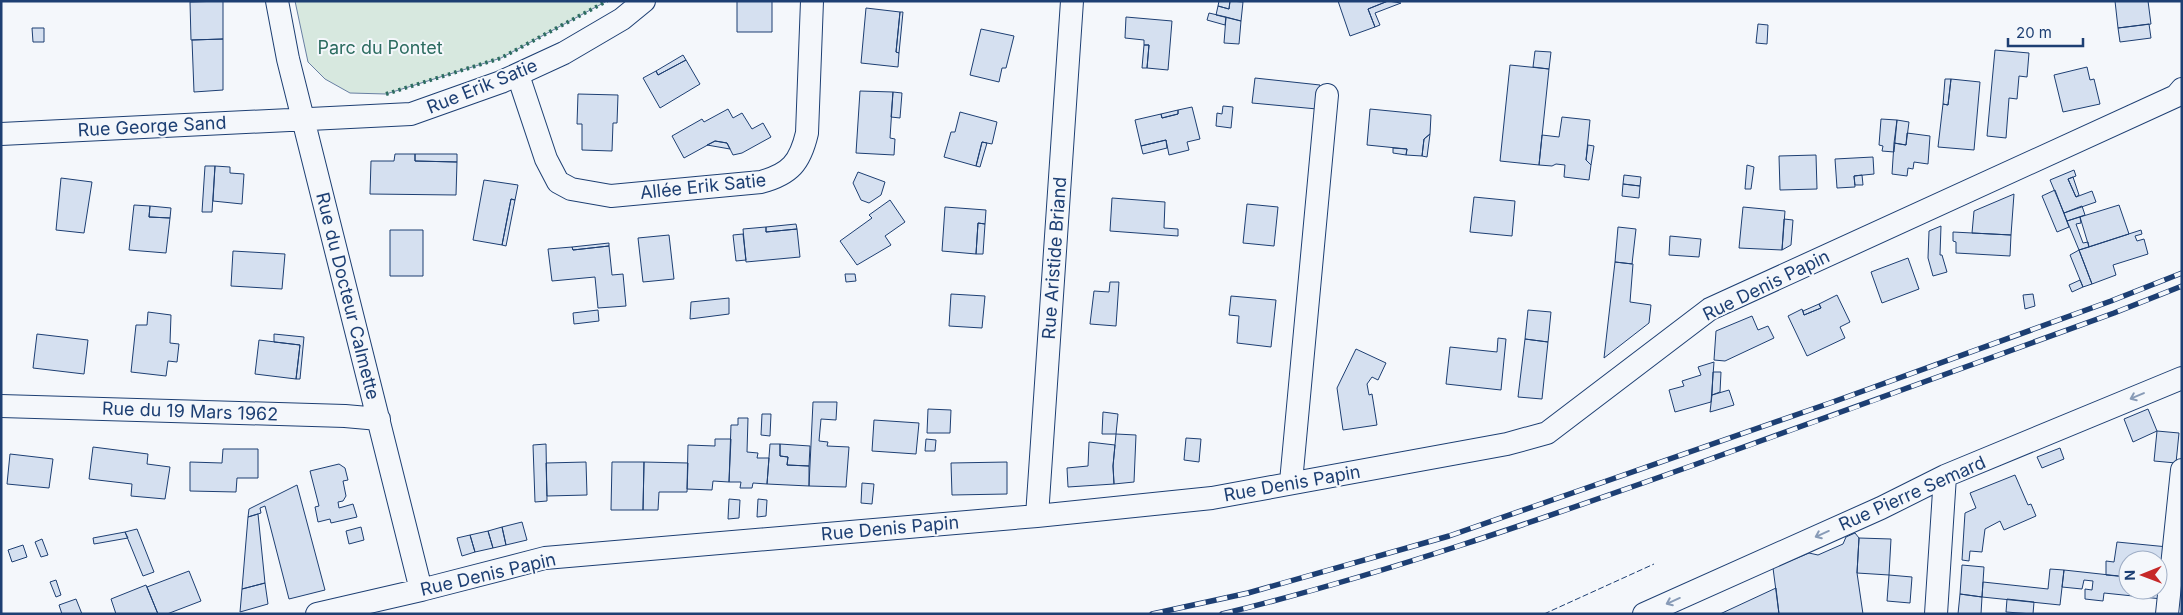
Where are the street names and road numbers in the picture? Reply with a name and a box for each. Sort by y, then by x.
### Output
street label: Rue Erik Satie [424,54,540,118]
street label: Rue George Sand [77,112,227,140]
street label: Allée Erik Satie [639,169,767,203]
street label: Rue Aristide Briand [1038,176,1070,340]
street label: Rue du Docteur Calmette [312,190,384,402]
street label: Rue Denis Papin [1699,245,1833,325]
street label: Rue du 19 Mars 1962 [101,397,279,425]
street label: Rue Pierre Semard [1835,451,1989,535]
street label: Rue Denis Papin [1222,461,1362,505]
street label: Rue Denis Papin [820,512,960,544]
street label: Rue Denis Papin [418,548,558,600]

